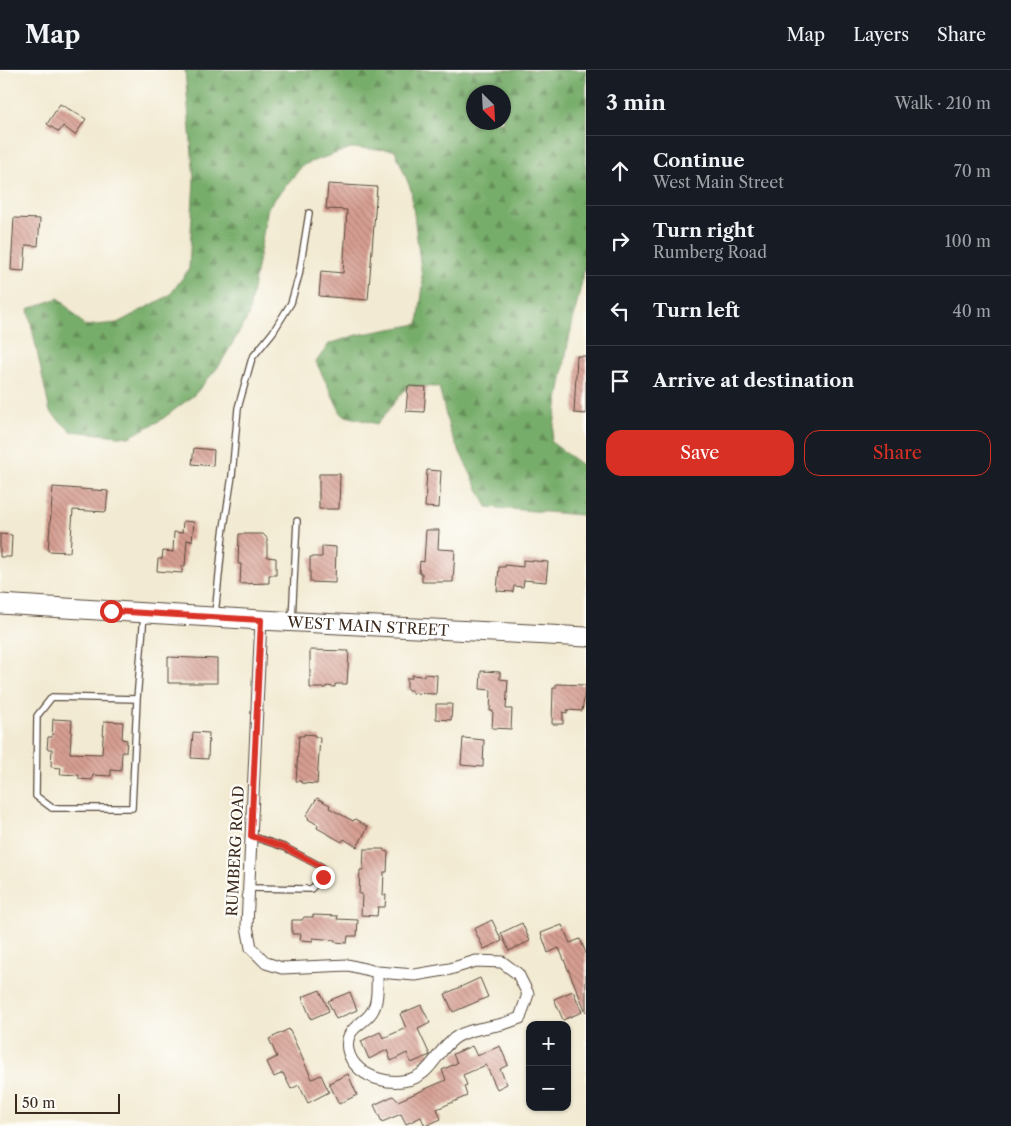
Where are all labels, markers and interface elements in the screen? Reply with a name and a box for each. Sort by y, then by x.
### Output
text: Map [25,20,80,49]
text: Map [787,24,825,46]
text: Layers [853,24,909,46]
text: Share [937,24,986,46]
north arrow [466,85,511,130]
text: 3 min [606,90,666,115]
text: Walk · 210 m [895,93,991,113]
text: Continue [653,149,745,172]
icon: ahead [606,157,634,185]
text: 70 m [954,161,991,181]
text: West Main Street [653,172,784,192]
text: Turn right [653,219,754,242]
icon: right [606,227,634,255]
text: 100 m [945,231,991,251]
text: Rumberg Road [653,242,767,262]
icon: left [606,297,634,325]
text: Turn left [653,299,740,322]
text: 40 m [952,301,991,321]
icon: arrive [606,367,634,395]
text: Arrive at destination [653,369,854,392]
button: Save [606,430,794,476]
button: Share [804,430,991,476]
route start [100,600,123,623]
street label: WEST MAIN STREET [286,612,451,639]
street label: RUMBERG ROAD [222,785,248,917]
route end [312,866,335,889]
map controls [526,1021,571,1111]
button: + [526,1021,571,1066]
button: − [526,1066,571,1111]
scale bar [15,1091,120,1114]
text: 50 m [22,1094,55,1112]

